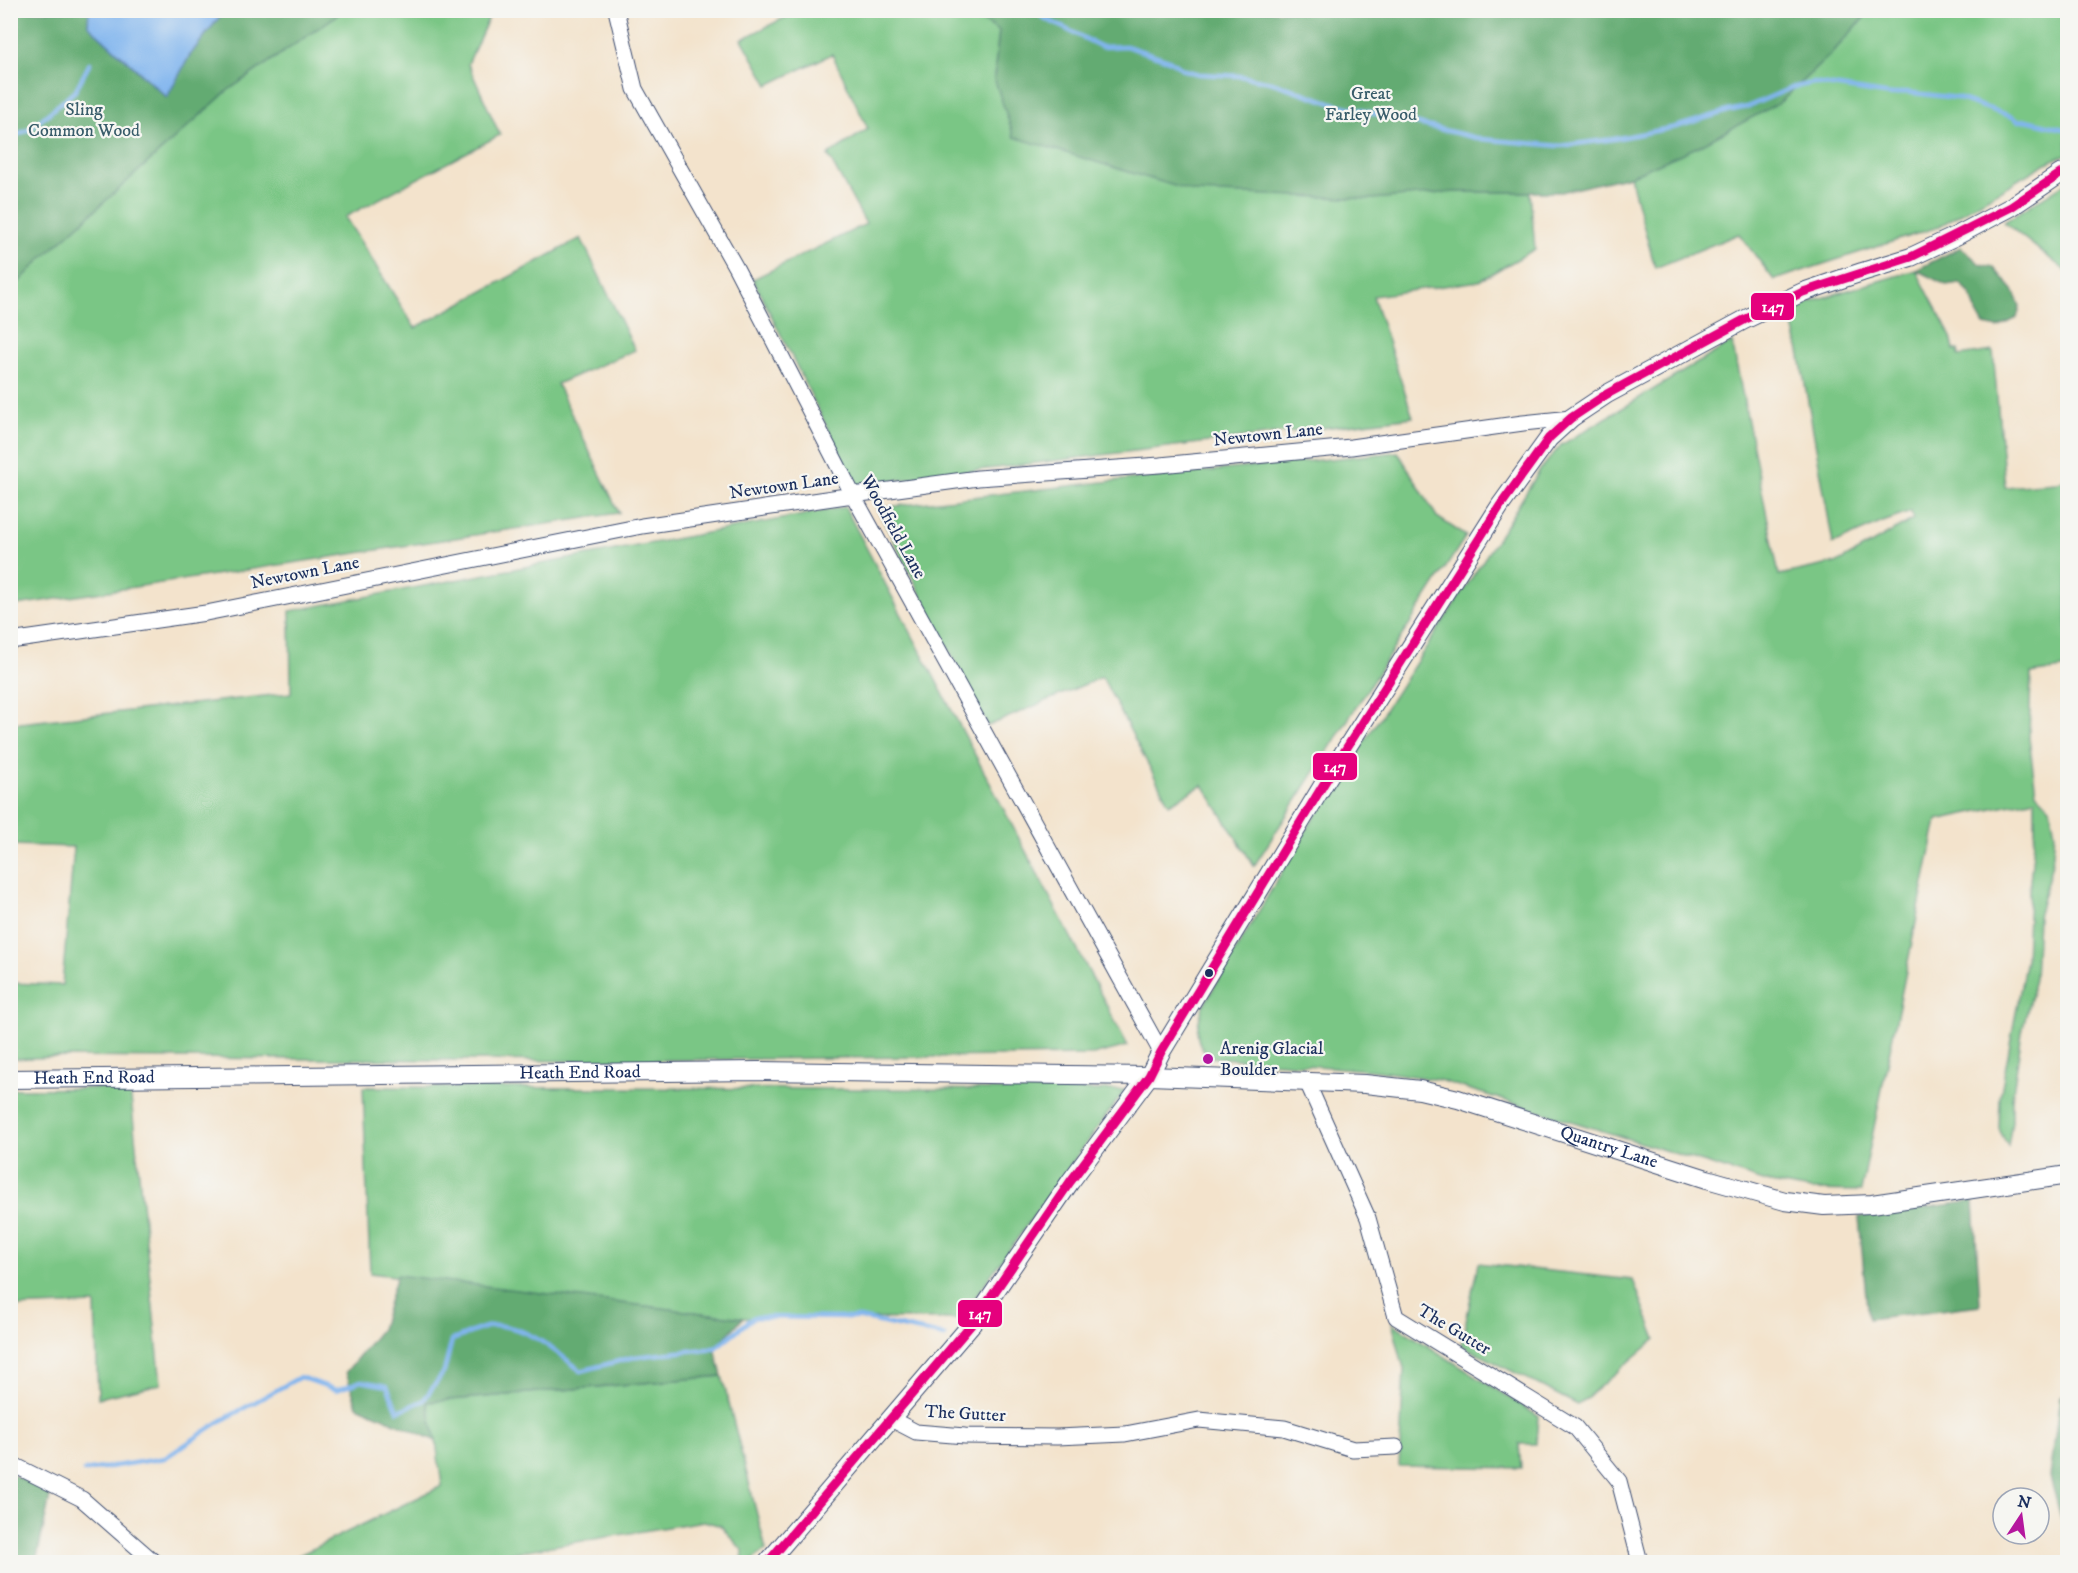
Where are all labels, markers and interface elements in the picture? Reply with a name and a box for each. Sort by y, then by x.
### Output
park label: Great Farley Wood [1325,83,1417,126]
park label: Sling Common Wood [28,99,140,142]
line badge: 147 [1750,292,1795,321]
text: 147 [1762,297,1785,317]
street label: Newtown Lane [1212,418,1324,452]
street label: Newtown Lane [728,467,840,505]
street label: Woodfield Lane [855,470,931,583]
street label: Newtown Lane [249,552,361,594]
line badge: 147 [1312,752,1358,781]
text: 147 [1324,757,1347,777]
unlabelled marker [1203,967,1215,979]
place label: Arenig Glacial Boulder [1220,1038,1324,1081]
marker: Arenig Glacial Boulder [1201,1052,1215,1066]
street label: Heath End Road [519,1061,641,1085]
street label: Heath End Road [33,1066,155,1090]
street label: Quantry Lane [1557,1121,1660,1173]
line badge: 147 [957,1299,1003,1328]
street label: The Gutter [1413,1300,1495,1361]
text: 147 [969,1304,992,1324]
street label: The Gutter [924,1401,1006,1427]
north arrow [1991,1486,2051,1546]
text: N [2015,1491,2033,1514]

